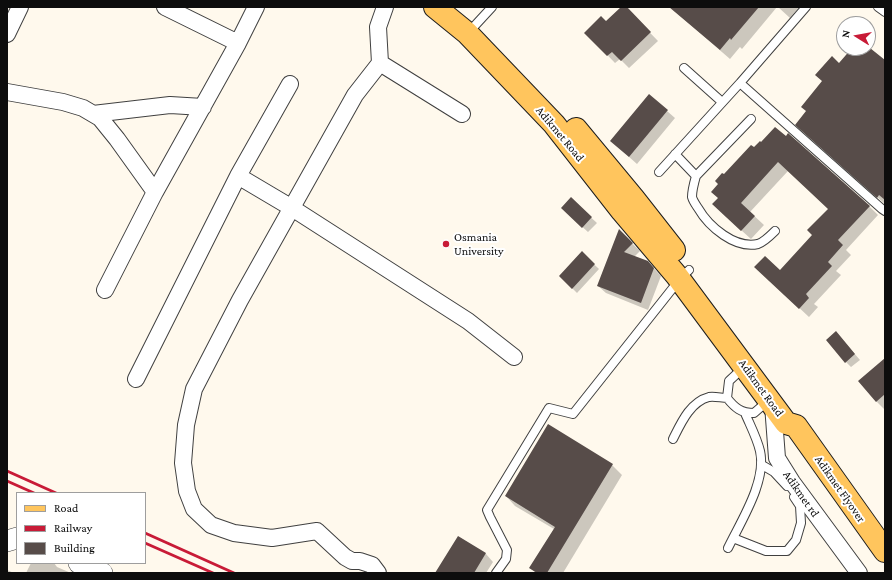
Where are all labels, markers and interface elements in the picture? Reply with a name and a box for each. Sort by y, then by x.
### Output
north arrow [836,16,876,56]
text: N [839,29,852,39]
street label: Adikmet Road [533,104,587,164]
place label: Osmania University [454,230,504,258]
marker: Osmania University [441,239,451,249]
street label: Adikmet Road [735,356,787,420]
street label: Adikmet Flyover [812,453,868,525]
street label: Adikmet rd [780,468,822,520]
legend [16,492,146,564]
text: Road [54,501,78,515]
text: Railway [54,521,92,535]
text: Building [54,541,95,555]

